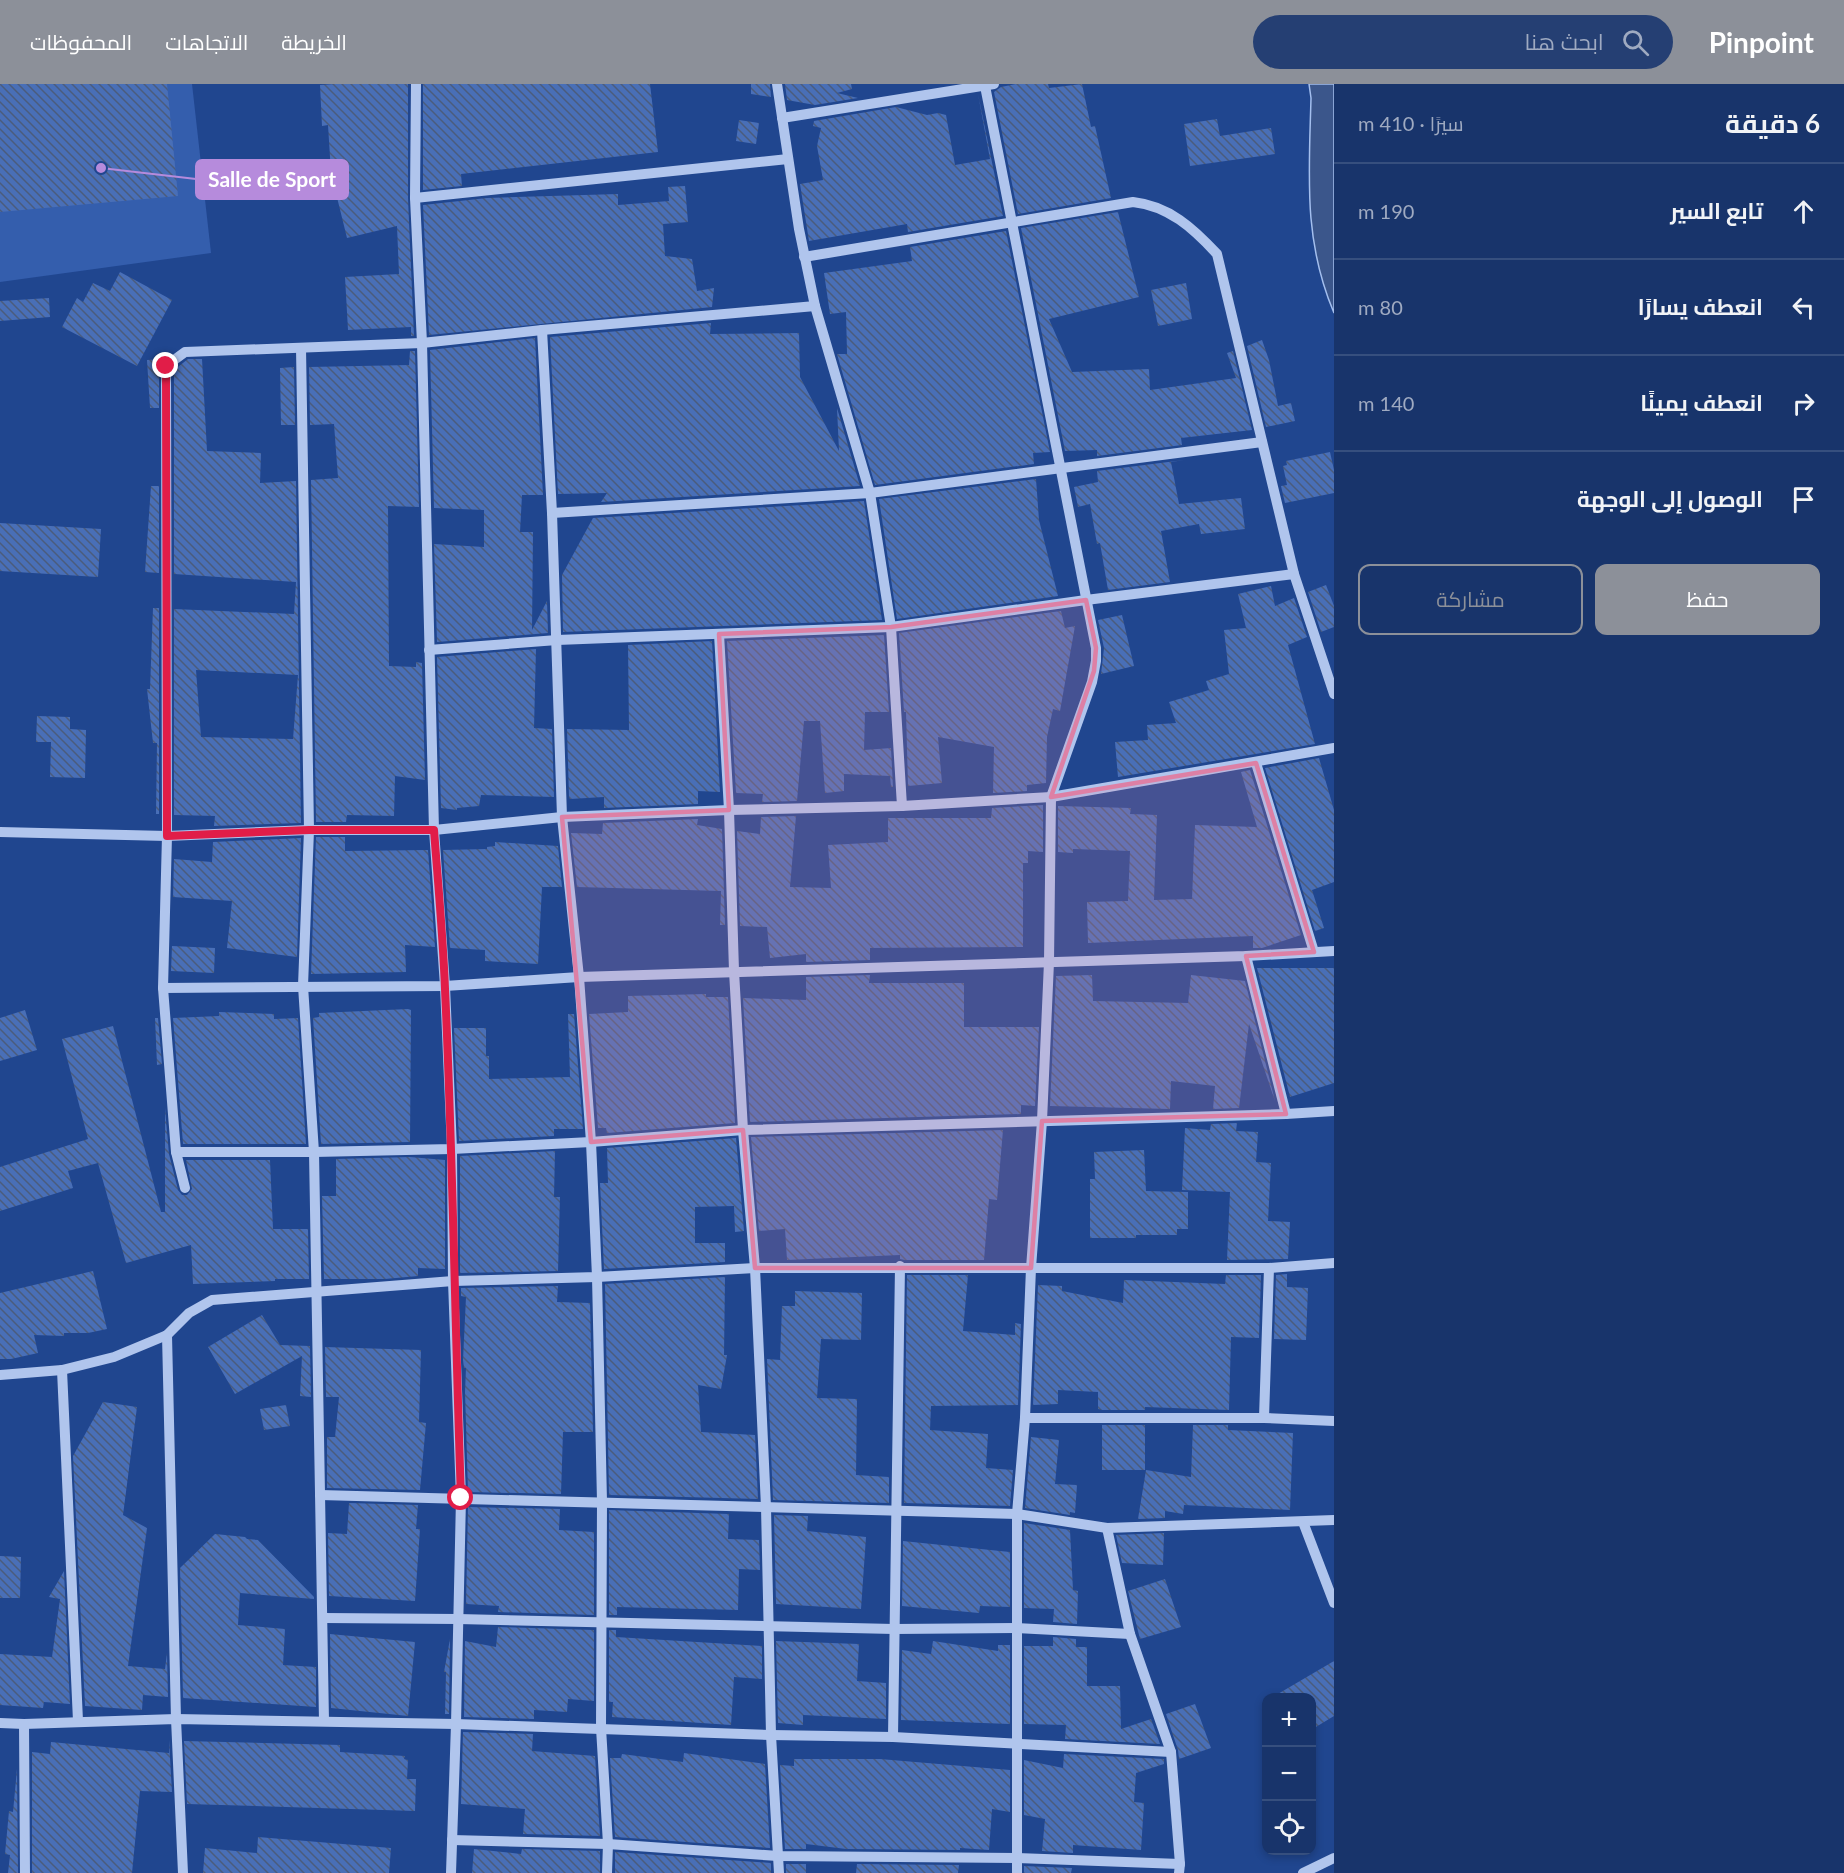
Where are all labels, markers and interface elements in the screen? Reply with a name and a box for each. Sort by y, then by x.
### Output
search box [1253,15,1673,69]
text: Pinpoint [1709,25,1814,59]
icon: search [1619,26,1652,59]
text: ابحث هنا [1525,28,1604,55]
text: المحفوظات [30,29,132,54]
text: الاتجاهات [165,29,248,54]
text: الخريطة [281,29,347,54]
text: 6 دقيقة [1725,107,1820,139]
text: سيرًا · 410 m [1358,111,1464,135]
callout: Salle de Sport [196,160,348,199]
text: Salle de Sport [208,166,336,191]
icon: ahead [1787,195,1820,228]
text: تابع السير [1670,197,1763,224]
text: 190 m [1358,199,1414,223]
icon: left [1787,291,1820,324]
text: انعطف يسارًا [1638,293,1763,320]
text: 80 m [1358,295,1403,319]
route end [152,352,178,378]
icon: right [1787,387,1820,420]
text: انعطف يمينًا [1640,389,1763,416]
text: 140 m [1358,391,1414,415]
icon: arrive [1787,483,1820,516]
text: الوصول إلى الوجهة [1577,485,1763,512]
button: مشاركة [1358,564,1583,635]
button: حفظ [1595,564,1820,635]
route start [447,1484,473,1510]
map controls [1262,1693,1316,1855]
button: + [1262,1693,1316,1747]
button: − [1262,1747,1316,1801]
button: locate [1262,1801,1316,1855]

